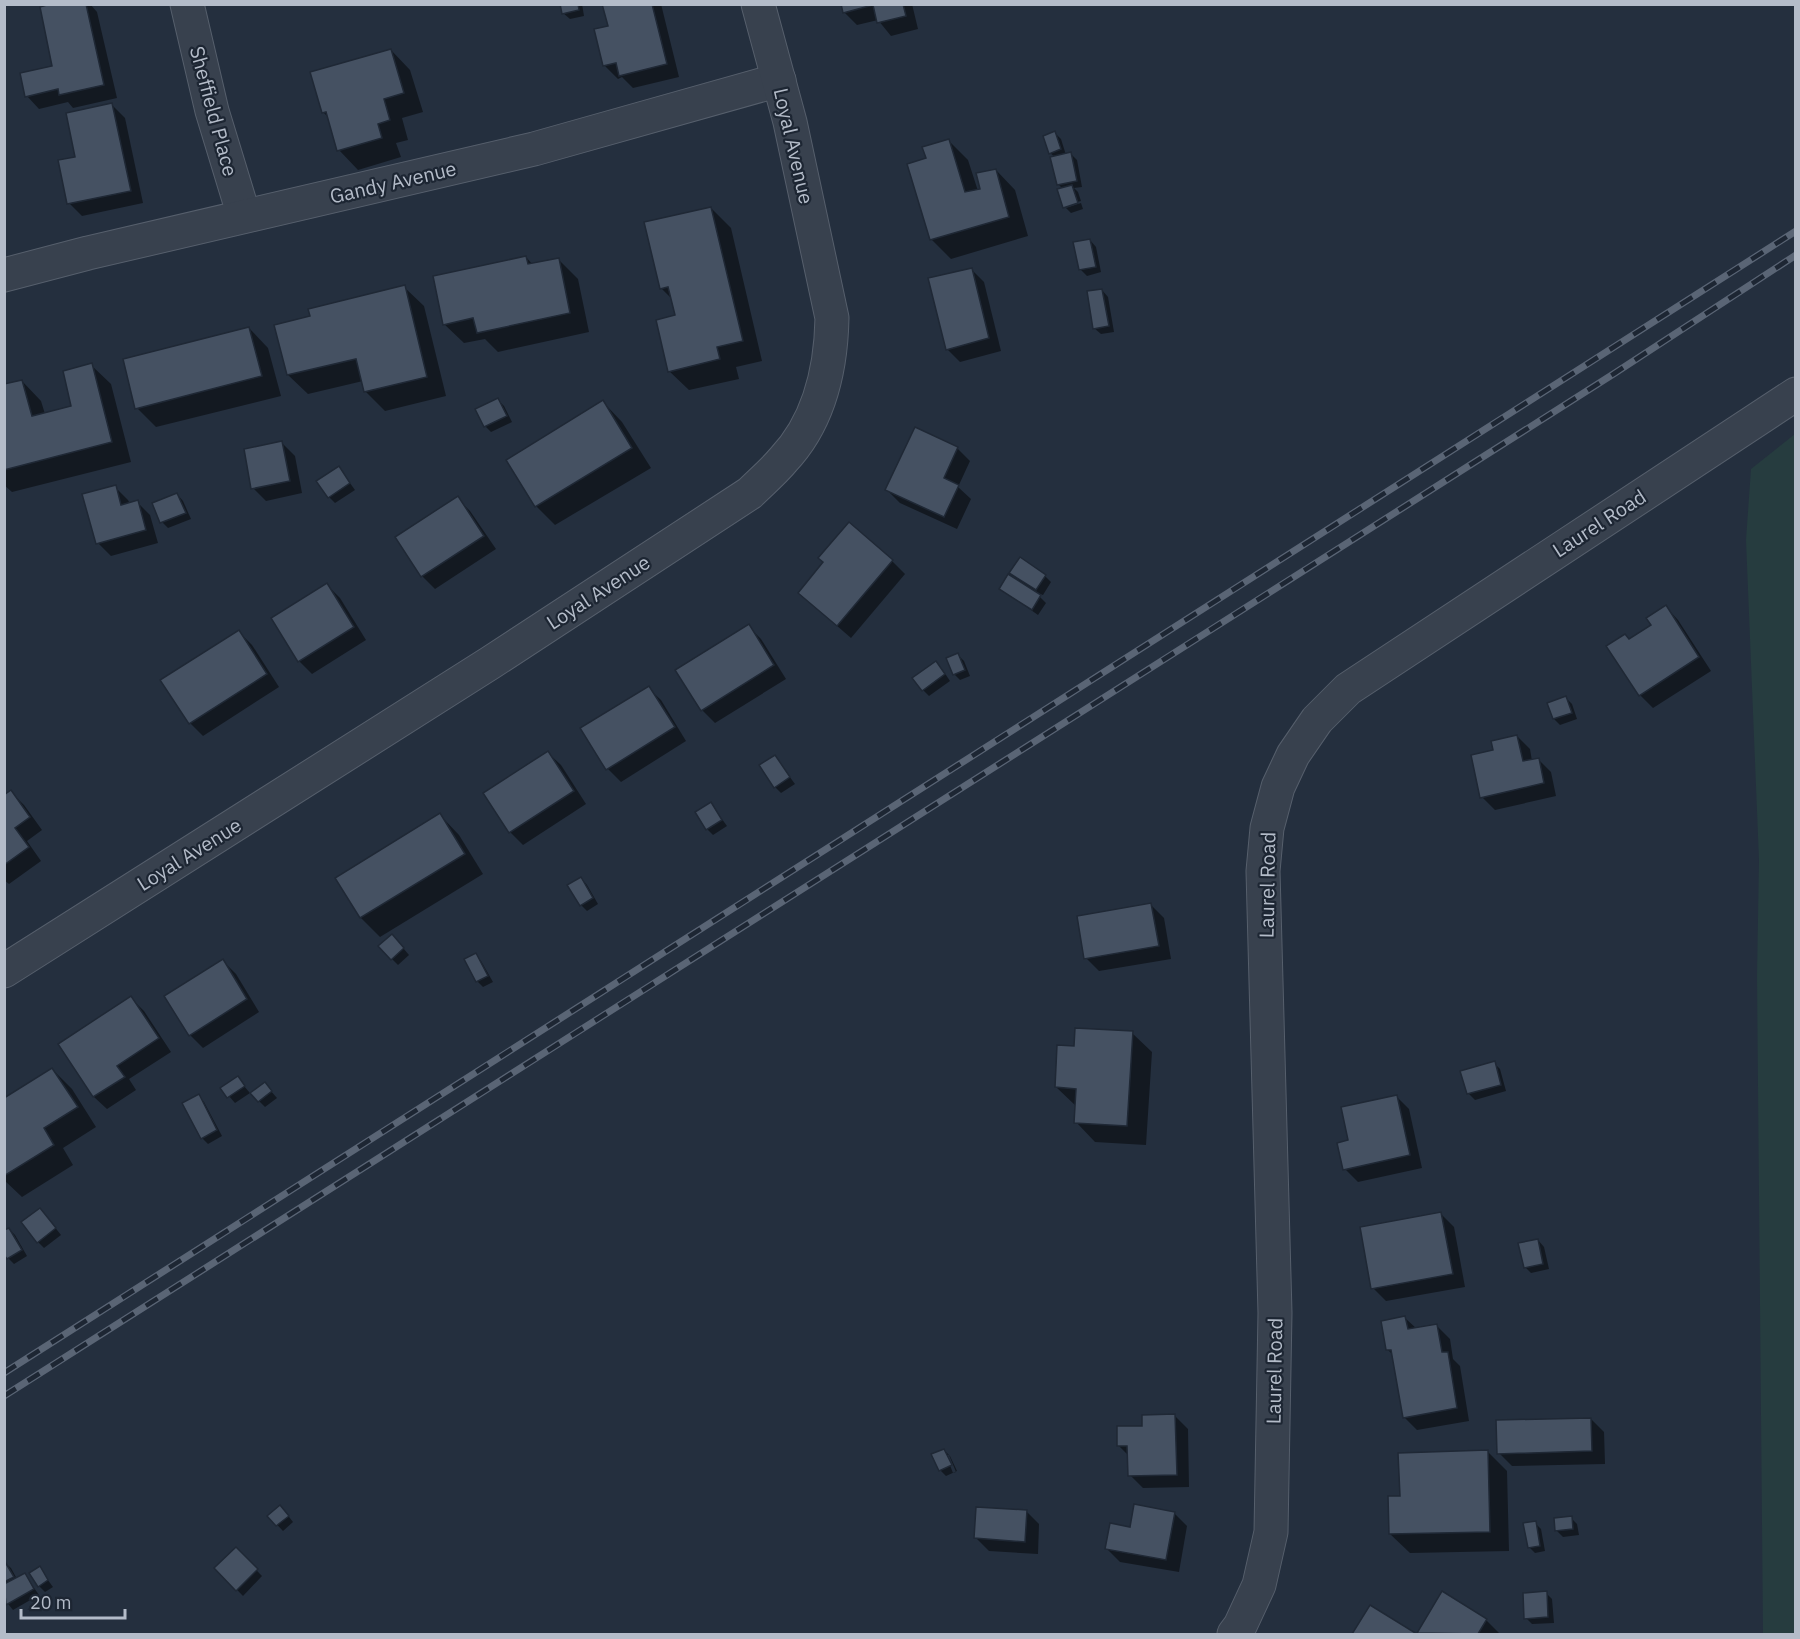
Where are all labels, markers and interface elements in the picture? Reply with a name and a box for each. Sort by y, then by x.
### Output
street label: Sheffield Place [184,43,244,179]
street label: Loyal Avenue [768,85,820,207]
street label: Gandy Avenue [327,154,459,210]
street label: Laurel Road [1547,483,1651,563]
street label: Loyal Avenue [541,548,655,636]
street label: Loyal Avenue [132,811,246,897]
street label: Laurel Road [1253,832,1281,938]
street label: Laurel Road [1260,1318,1288,1424]
scale bar [21,1582,124,1620]
text: 20 m [30,1591,72,1614]

